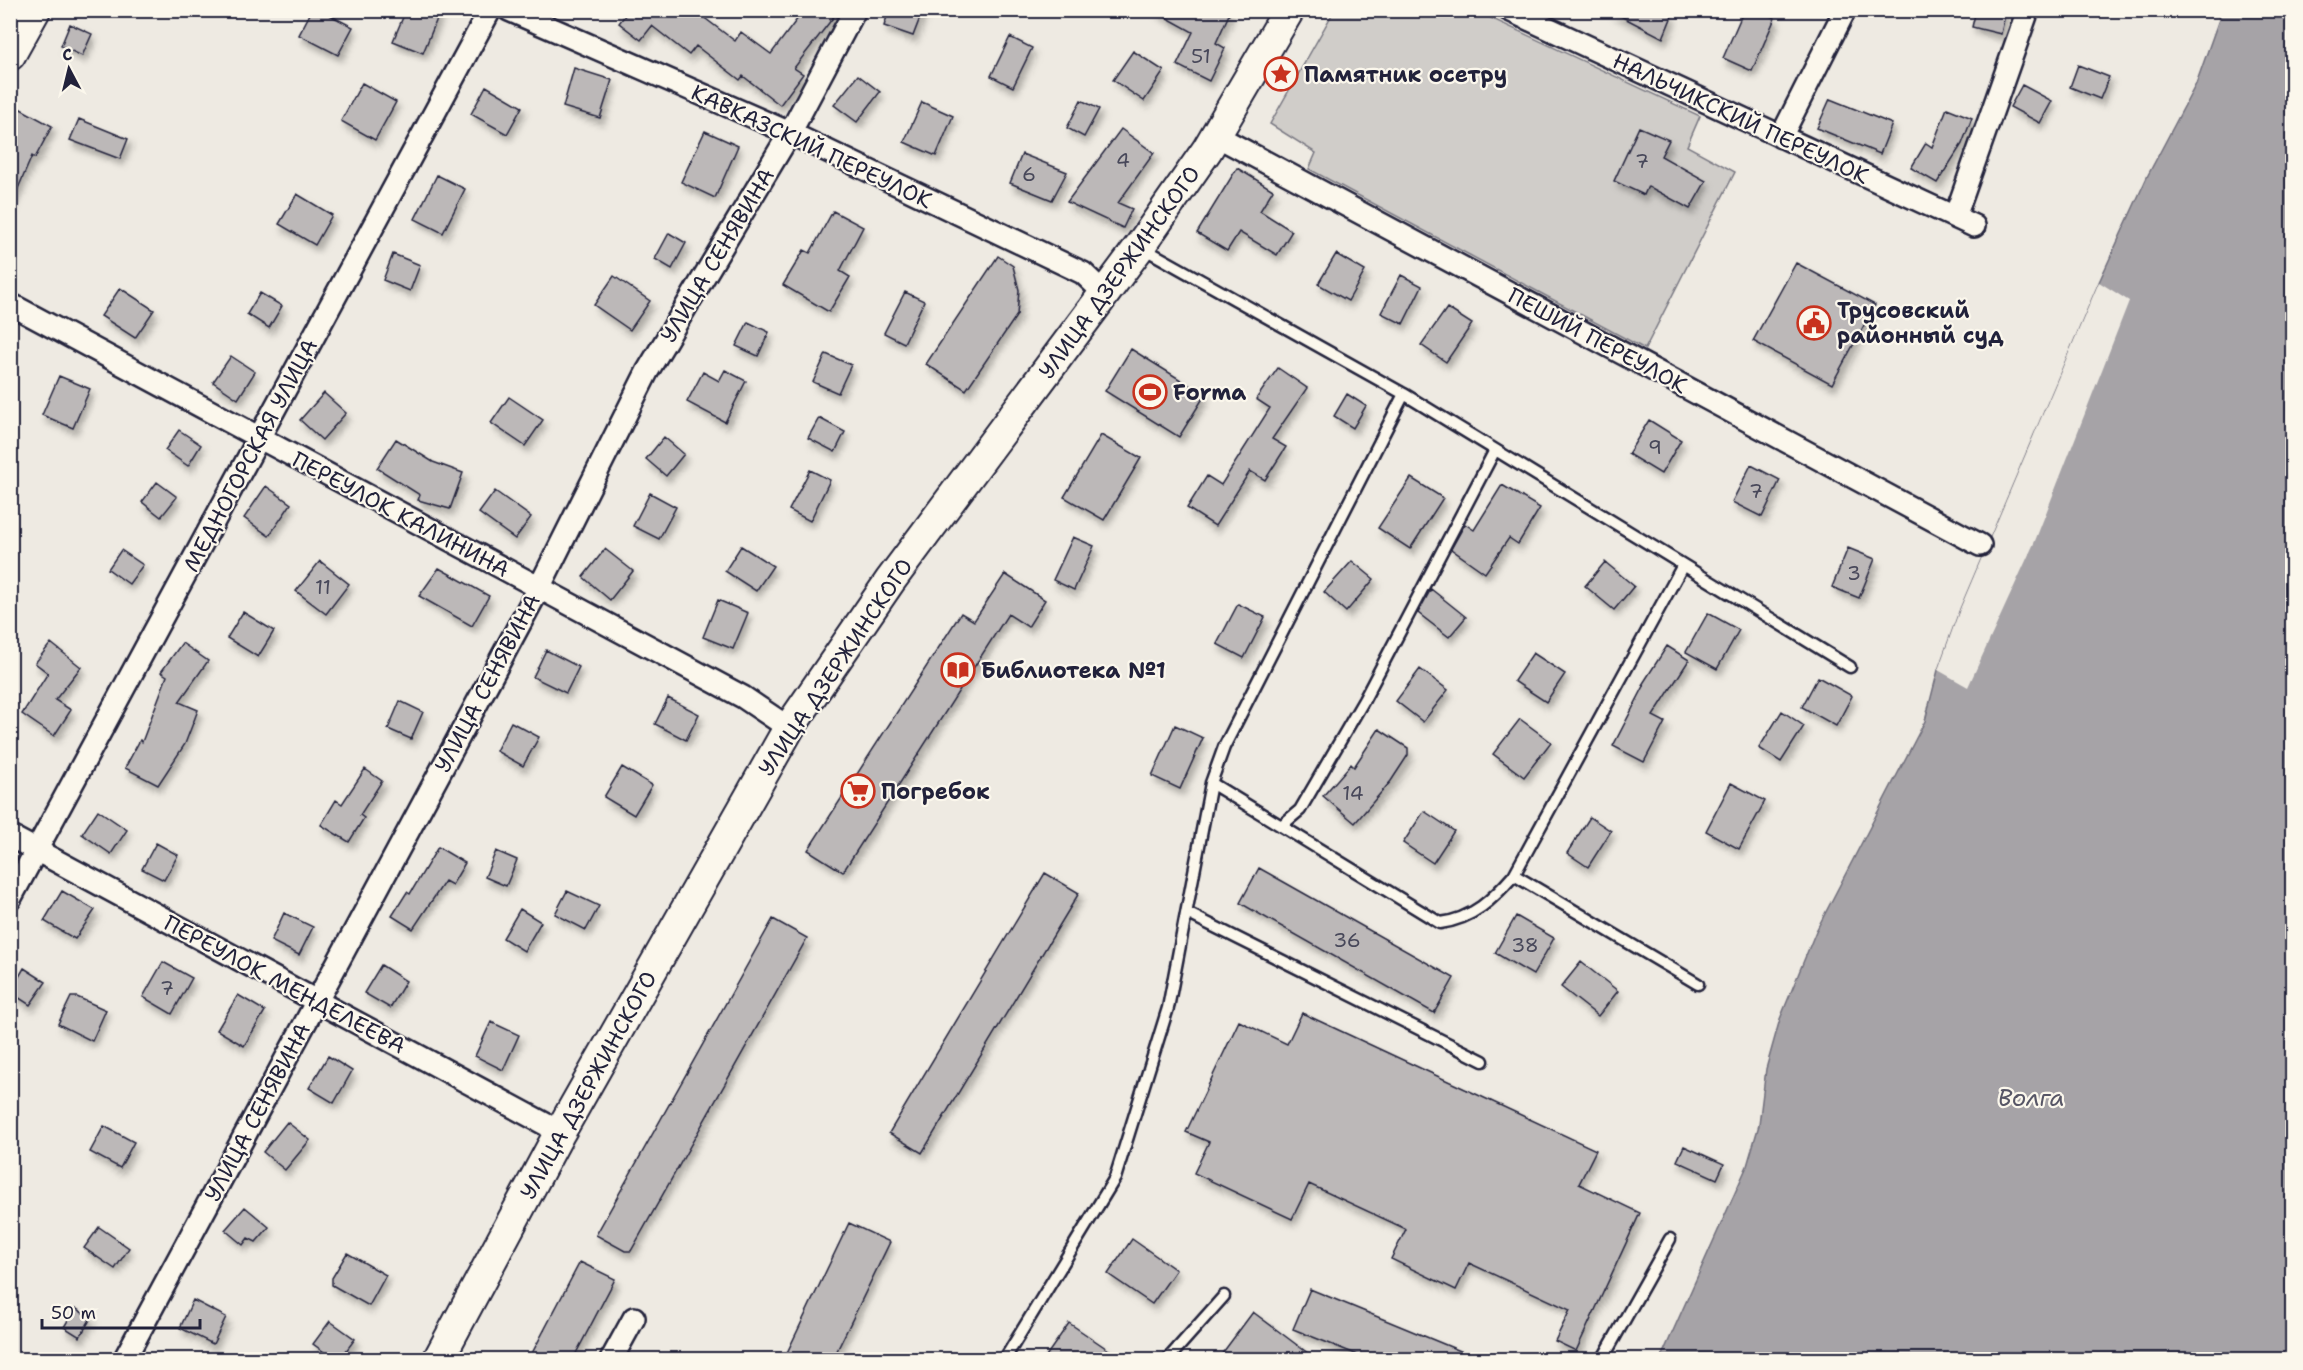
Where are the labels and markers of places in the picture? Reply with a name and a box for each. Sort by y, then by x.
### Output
place icon: Памятник осетру [1263,56,1299,92]
place label: Памятник осетру [1304,60,1507,89]
place label: Трусовский районный суд [1837,296,2004,350]
public building icon: Трусовский районный суд [1796,305,1832,341]
sports icon: Forma [1132,374,1168,410]
place label: Forma [1173,378,1246,407]
library icon: Библиотека №1 [940,652,976,688]
place label: Библиотека №1 [981,656,1166,685]
supermarket icon: Погребок [840,773,876,809]
place label: Погребок [881,777,990,806]

